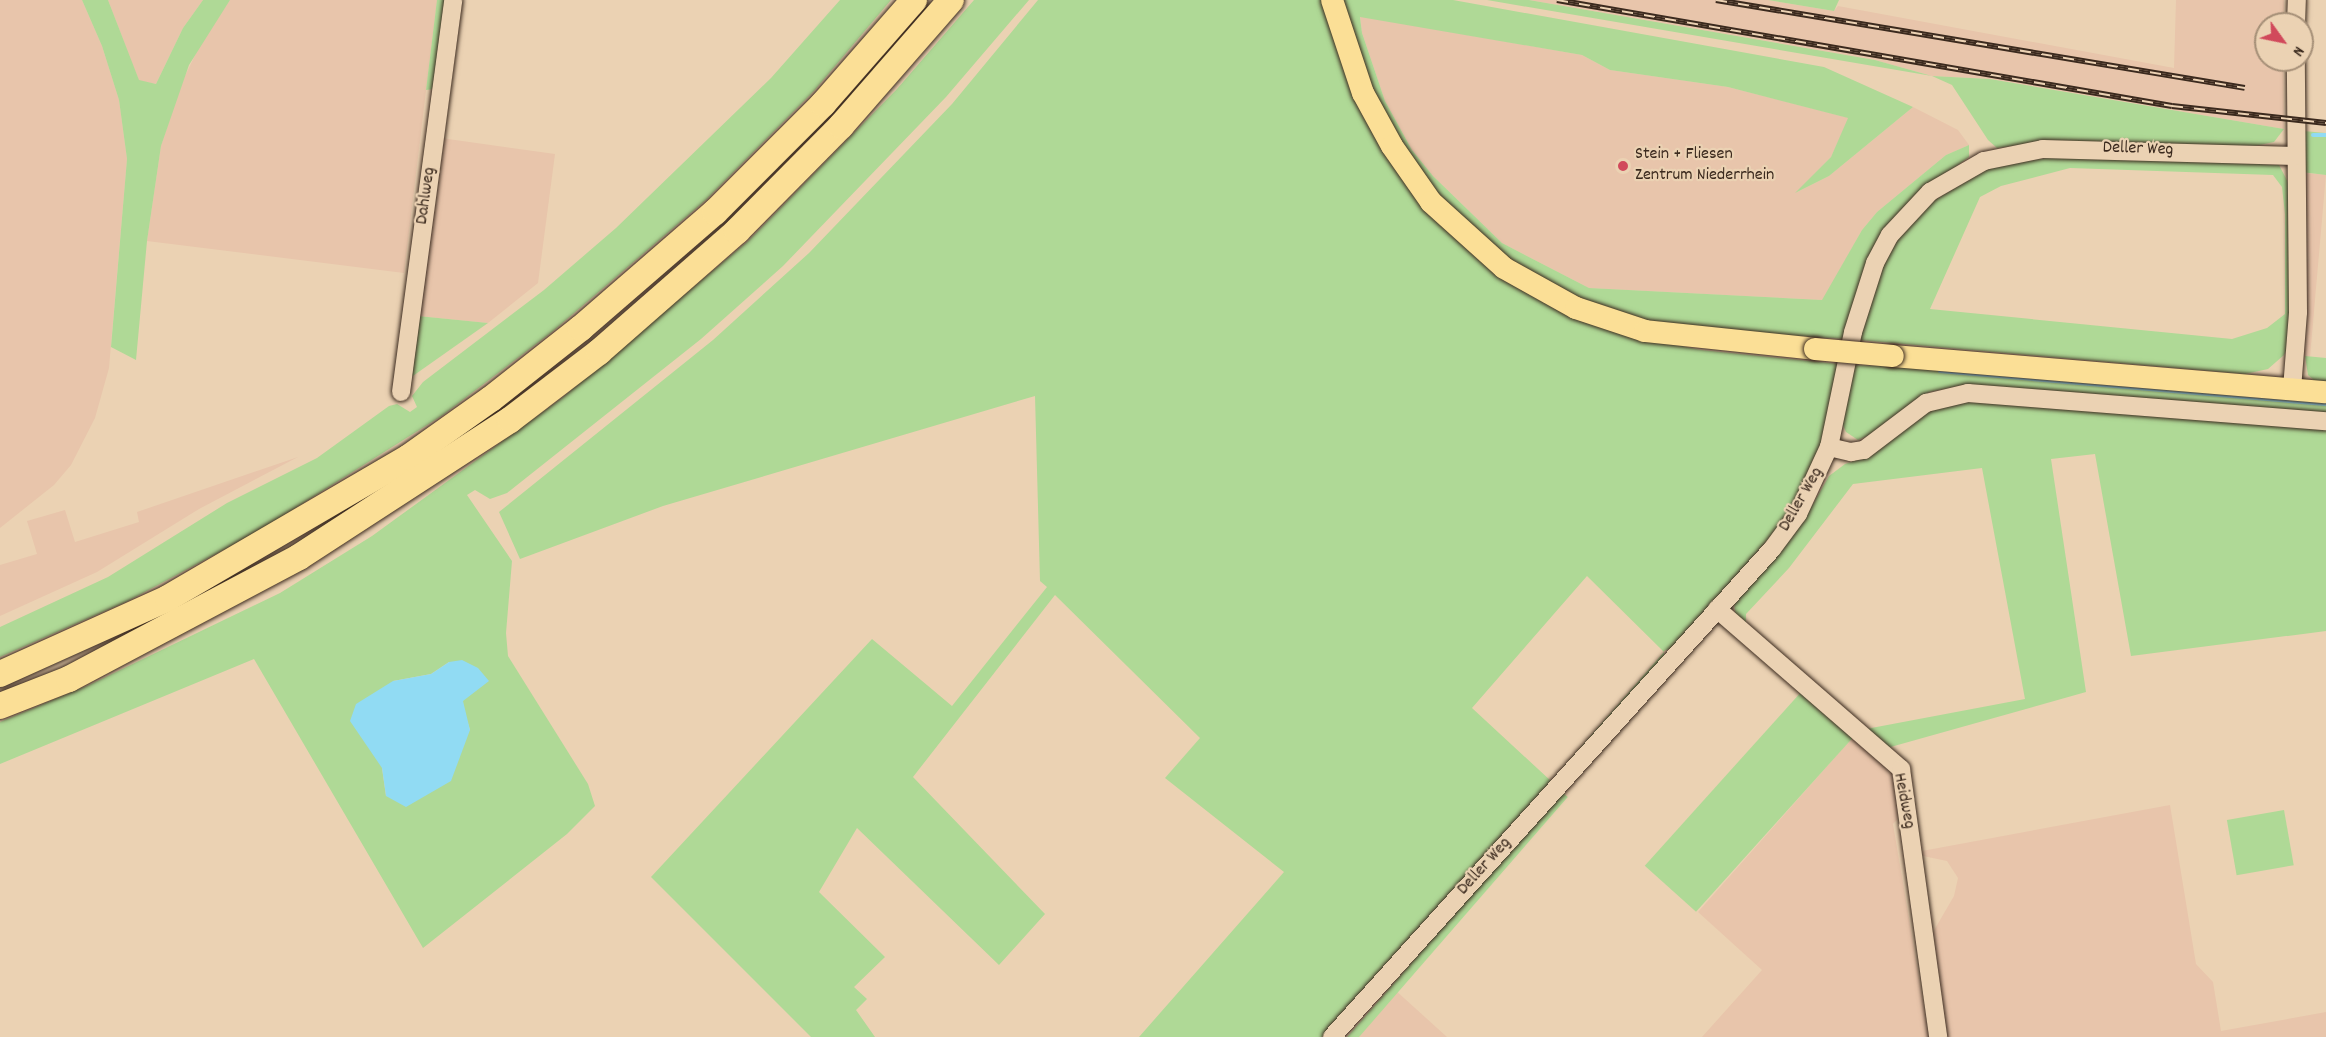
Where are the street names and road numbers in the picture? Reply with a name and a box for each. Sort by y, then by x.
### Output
street label: Deller Weg [2102,138,2174,162]
street label: Dahlweg [412,166,442,226]
street label: Deller Weg [1775,464,1829,536]
street label: Heidweg [1887,771,1919,831]
street label: Deller Weg [1453,834,1517,900]

